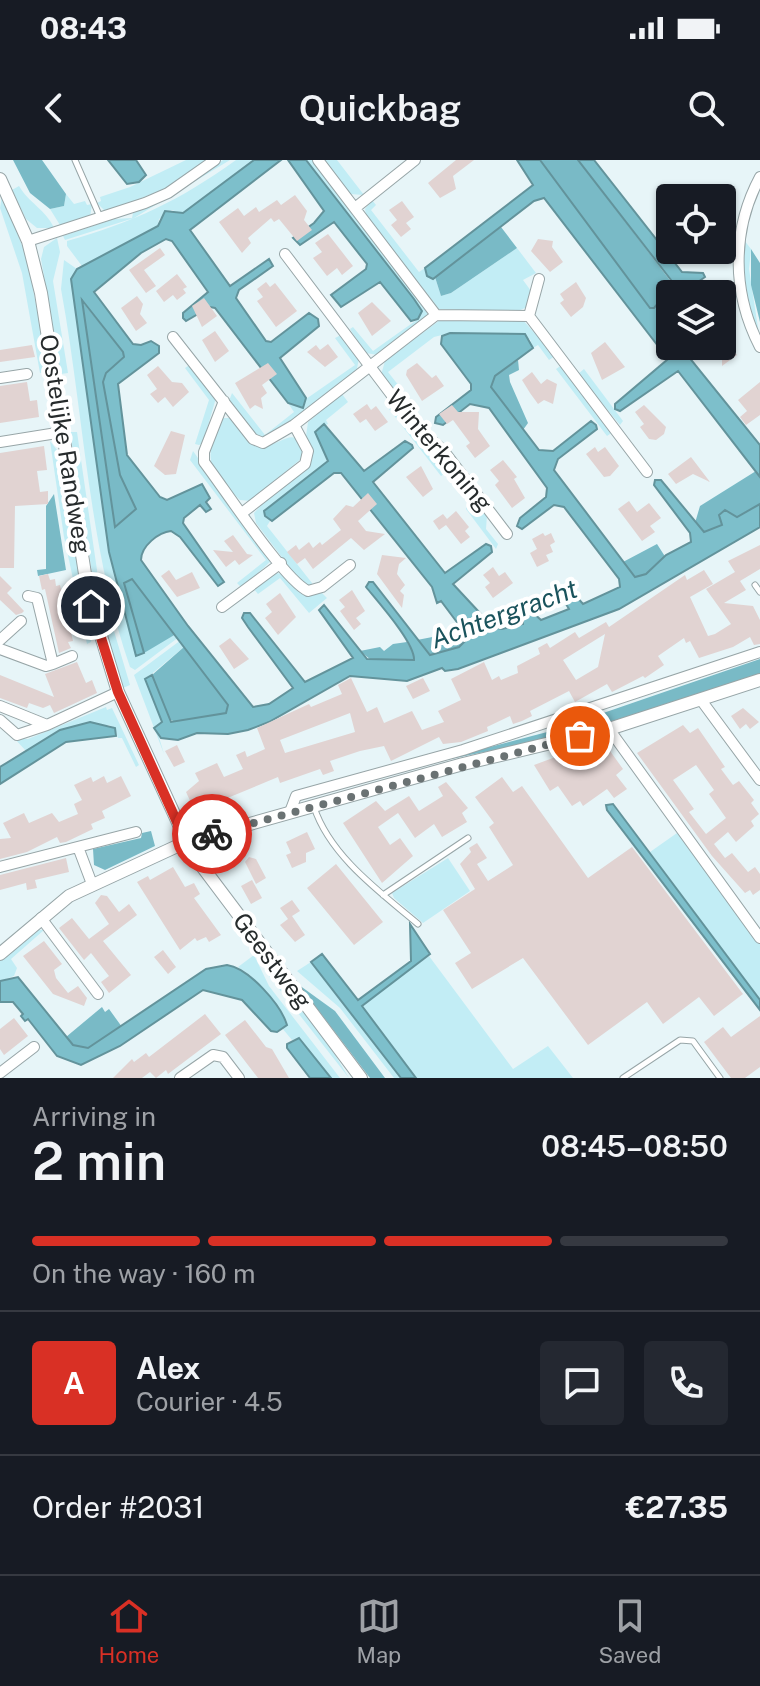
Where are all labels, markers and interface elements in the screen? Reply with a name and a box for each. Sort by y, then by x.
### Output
text: 08:43 [40,10,127,46]
icon: back [32,86,76,130]
icon: search [684,86,728,130]
text: Quickbag [299,87,461,129]
map controls [656,184,736,360]
button: locate [656,184,736,264]
button: layers [656,280,736,360]
street label: Oostelijke Randweg [35,332,97,555]
street label: Winterkoning [381,384,499,517]
pin [57,572,125,640]
water label: Achtergracht [426,573,582,654]
icon: home [69,584,113,628]
pin [546,702,614,770]
icon: bag [558,714,602,758]
courier [172,794,252,874]
icon: bike [190,812,234,856]
street label: Geestweg [228,907,318,1014]
text: Arriving in [32,1101,156,1132]
text: 08:45–08:50 [541,1128,728,1164]
text: 2 min [32,1131,166,1192]
text: On the way · 160 m [32,1258,256,1289]
button: chat [540,1341,624,1425]
button: phone [644,1341,728,1425]
text: Alex [136,1350,200,1386]
text: A [63,1365,85,1401]
text: Courier · 4.5 [136,1386,283,1417]
text: Order #2031 [32,1489,204,1525]
text: €27.35 [626,1489,728,1525]
tab: Home [99,1594,159,1668]
tab: Map [356,1594,401,1668]
tab: Saved [598,1594,661,1668]

